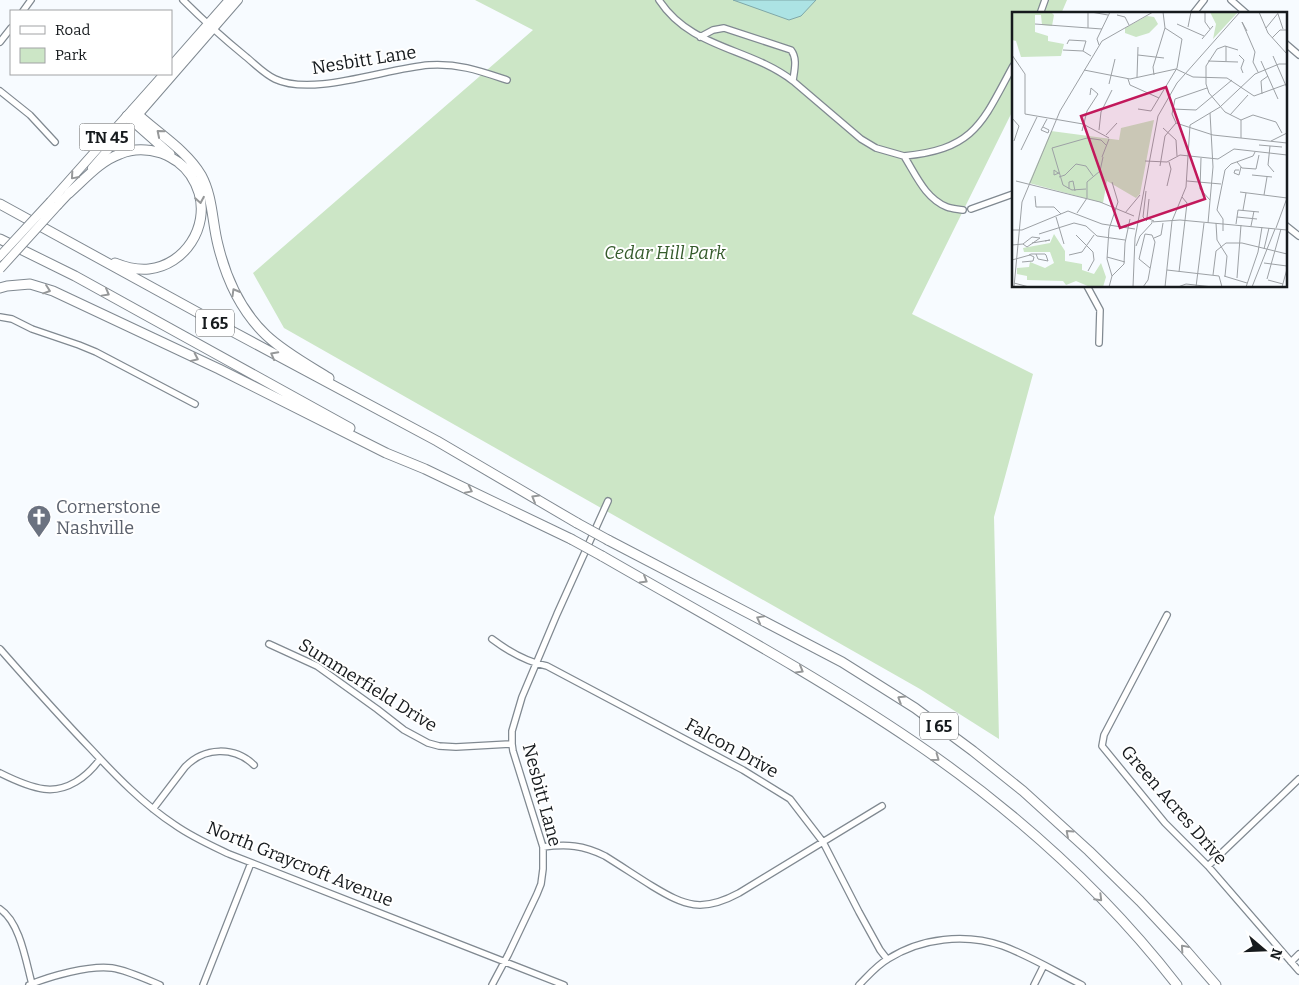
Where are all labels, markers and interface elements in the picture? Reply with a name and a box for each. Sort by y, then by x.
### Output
legend [10,10,172,75]
inset map [1012,12,1286,288]
text: Road [55,21,90,39]
street label: Nesbitt Lane [310,41,418,79]
text: Park [55,46,87,64]
road number: TN 45 [80,124,134,150]
one-way arrow [156,130,165,139]
one-way arrow [70,170,79,179]
one-way arrow [194,195,204,204]
park label: Cedar Hill Park [604,242,726,264]
one-way arrow [43,284,51,294]
one-way arrow [100,287,109,297]
one-way arrow [232,289,242,298]
road number: I 65 [196,309,234,336]
one-way arrow [271,351,280,361]
one-way arrow [190,352,199,362]
one-way arrow [464,484,473,494]
one-way arrow [531,495,540,505]
place label: Cornerstone Nashville [56,496,161,539]
church icon: Cornerstone Nashville [26,504,52,538]
one-way arrow [638,574,647,584]
one-way arrow [756,615,765,625]
street label: Summerfield Drive [295,634,441,736]
one-way arrow [794,664,803,674]
one-way arrow [898,696,907,706]
road number: I 65 [920,712,958,739]
street label: Falcon Drive [682,713,782,783]
street label: Nesbitt Lane [518,741,566,849]
street label: Green Acres Drive [1116,741,1232,869]
one-way arrow [930,752,940,761]
street label: North Graycroft Avenue [204,816,396,912]
one-way arrow [1066,830,1075,839]
one-way arrow [1093,892,1102,901]
north arrow [1239,925,1289,975]
one-way arrow [1181,944,1190,953]
text: N [1266,946,1286,962]

